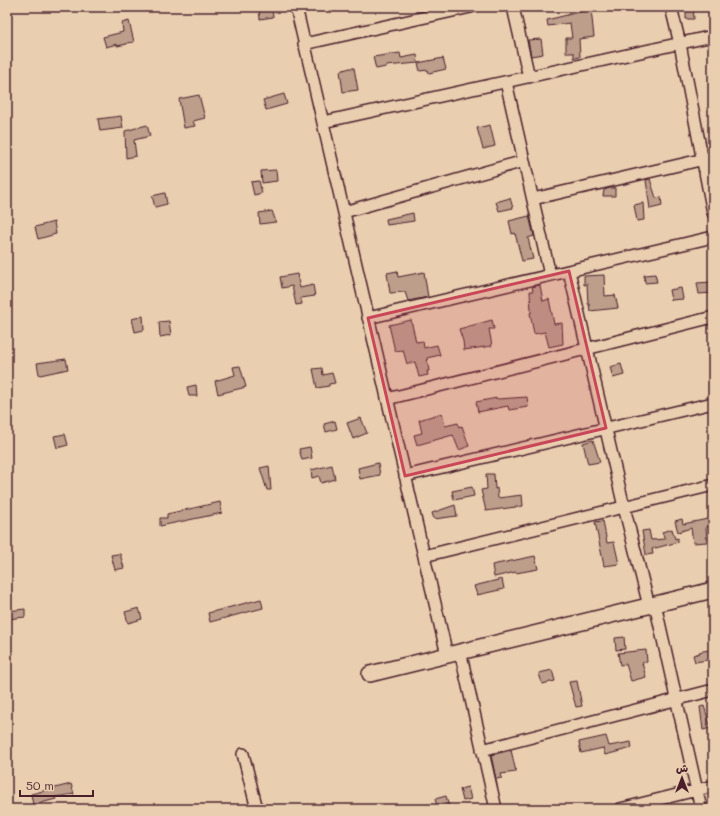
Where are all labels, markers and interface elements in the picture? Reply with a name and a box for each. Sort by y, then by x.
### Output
north arrow [662,758,702,798]
text: ش [676,760,688,775]
scale bar [20,772,93,798]
text: 50 m [26,777,54,793]

